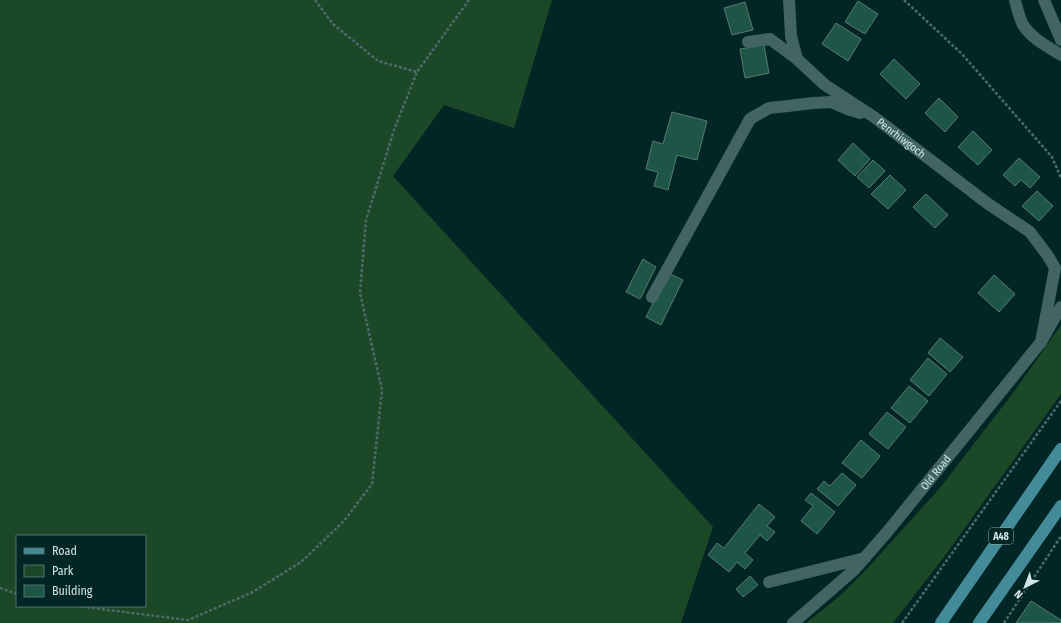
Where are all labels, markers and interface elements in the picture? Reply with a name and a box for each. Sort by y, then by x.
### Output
street label: Penrhiwgoch [874,116,928,161]
street label: Old Road [918,453,954,493]
road number: A48 [989,528,1013,544]
legend [16,535,146,607]
text: Road [52,544,77,558]
text: Park [52,564,74,578]
north arrow [1005,567,1045,607]
text: Building [52,584,93,598]
text: N [1012,587,1025,601]

